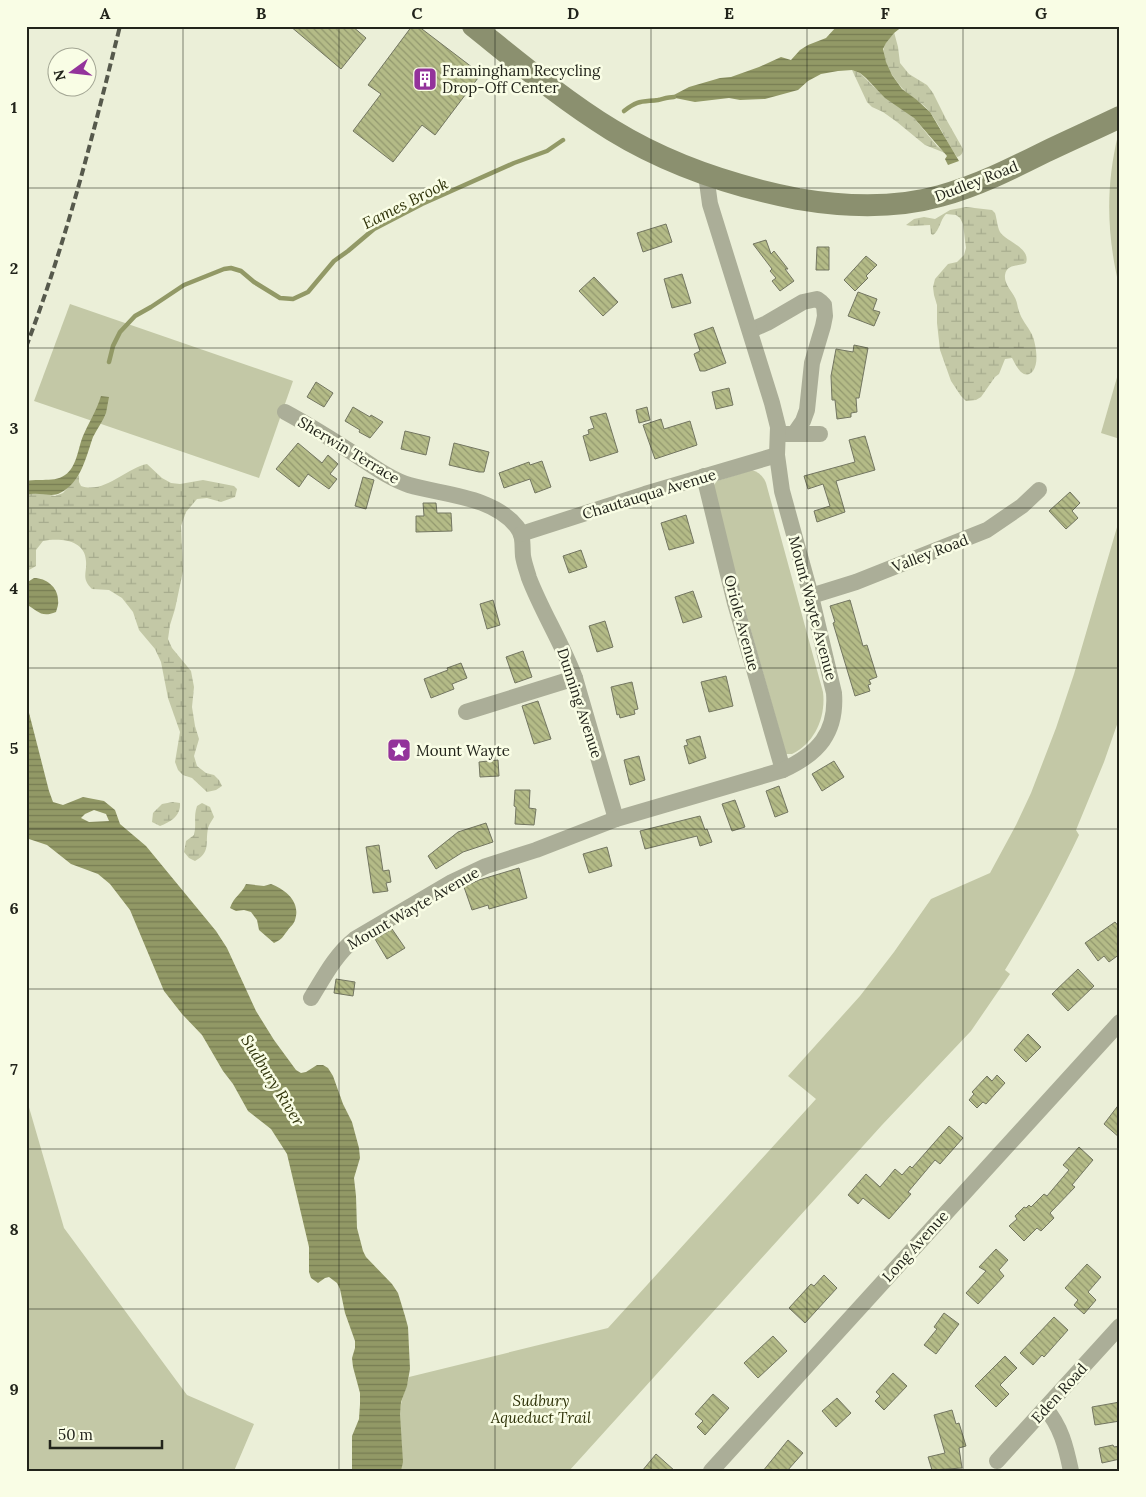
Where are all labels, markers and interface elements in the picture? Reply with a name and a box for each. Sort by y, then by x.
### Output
text: A [100,3,111,23]
text: B [256,3,267,23]
text: C [411,3,423,23]
text: D [567,3,579,23]
text: E [724,3,734,23]
text: F [880,3,890,23]
text: G [1035,3,1047,23]
north arrow [48,48,98,98]
place label: Framingham Recycling Drop-Off Center [442,61,601,97]
building icon: Framingham Recycling Drop-Off Center [412,66,438,92]
text: N [49,68,70,83]
text: 1 [11,97,17,117]
street label: Dudley Road [932,156,1020,206]
water label: Eames Brook [359,173,451,233]
text: 2 [10,258,18,278]
street label: Sherwin Terrace [295,412,403,488]
text: 3 [10,418,19,438]
street label: Chautauqua Avenue [580,465,718,523]
street label: Valley Road [888,530,971,577]
street label: Mount Wayte Avenue [785,534,841,682]
street label: Oriole Avenue [720,573,764,673]
text: 4 [10,578,19,598]
street label: Dunning Avenue [553,645,607,761]
place icon: Mount Wayte [386,737,412,763]
text: 5 [10,738,19,758]
place label: Mount Wayte [416,741,510,760]
street label: Mount Wayte Avenue [344,863,482,953]
text: 6 [9,898,19,918]
water label: Sudbury River [237,1031,309,1130]
text: 7 [10,1059,18,1079]
street label: Long Avenue [878,1206,952,1286]
text: 8 [9,1219,19,1239]
street label: Eden Road [1027,1359,1091,1427]
text: 9 [9,1379,19,1399]
park label: Sudbury Aqueduct Trail [490,1391,592,1427]
scale bar [50,1417,162,1449]
text: 50 m [58,1425,93,1444]

